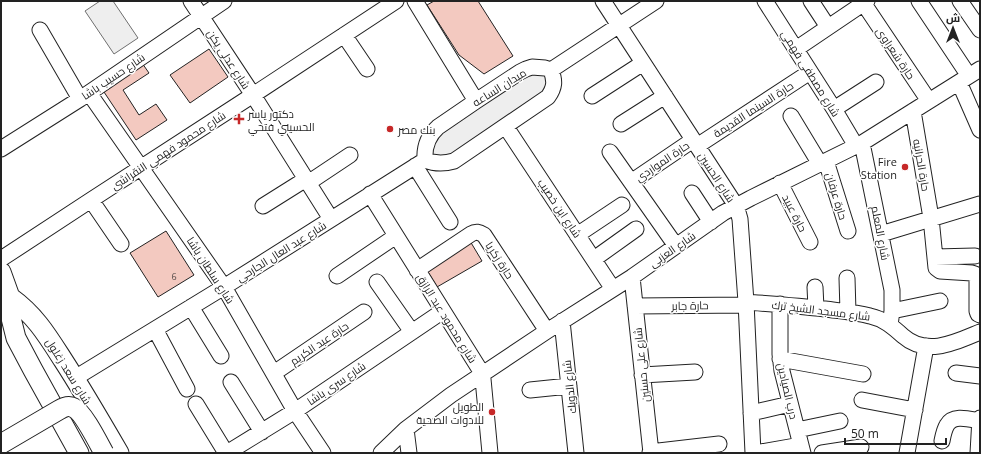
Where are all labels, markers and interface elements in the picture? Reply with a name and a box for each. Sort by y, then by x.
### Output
north arrow [933,8,973,48]
text: ش [946,10,960,25]
street label: حارة شعراوى [873,24,919,82]
street label: شارع عدلى يكن [203,26,254,92]
street label: شارع مصطفى فهمي [777,27,844,120]
street label: شارع حسيب باشا [78,49,148,104]
street label: ميدان الساعه [469,65,529,109]
street label: حارة السينما القديمة [710,77,796,141]
place label: دكتور ياسر الحسيني فتحي [247,106,315,136]
street label: شارع محمود فهمي النقراشى [108,107,229,194]
marker: دكتور ياسر الحسيني فتحي [233,113,245,125]
place label: بنك مصر [397,122,435,137]
marker: بنك مصر [385,124,395,134]
street label: حارة المواردي [632,137,693,186]
street label: حارة الحرانيه [910,138,934,192]
street label: شارع الحسين [694,149,739,206]
place label: Fire Station [861,154,897,182]
marker: Fire Station [900,162,910,172]
street label: حارة عرفان [823,171,851,221]
street label: شارع ابن خصيب [534,175,585,241]
street label: حارة عبيد [779,192,811,234]
street label: شارع المعلم [867,204,894,262]
street label: شارع عبد العال الجارحي [233,217,330,287]
street label: شارع العزبى [646,228,699,271]
street label: شارع سلطان باشا [183,234,238,307]
street label: حارة زكريا [482,238,518,282]
house number: 6 [171,270,177,283]
street label: شارع محمود عبد الرازق [413,270,481,366]
street label: حارة جابر [670,297,709,313]
street label: شارع مسجد الشيخ ترك [771,297,871,324]
street label: حارة عبد الكريم [287,318,352,369]
street label: شارع على حسنين [630,327,653,403]
street label: شارع سعد زغلول [42,335,95,408]
street label: شارع سرى باشا [304,358,369,409]
street label: شارع الدويك [559,359,580,415]
street label: درب الصيادين [774,361,802,421]
place label: الطويل للادوات الصحية [416,399,484,427]
marker: الطويل للادوات الصحية [487,407,497,417]
scale bar [845,420,946,446]
text: 50 m [851,425,879,442]

